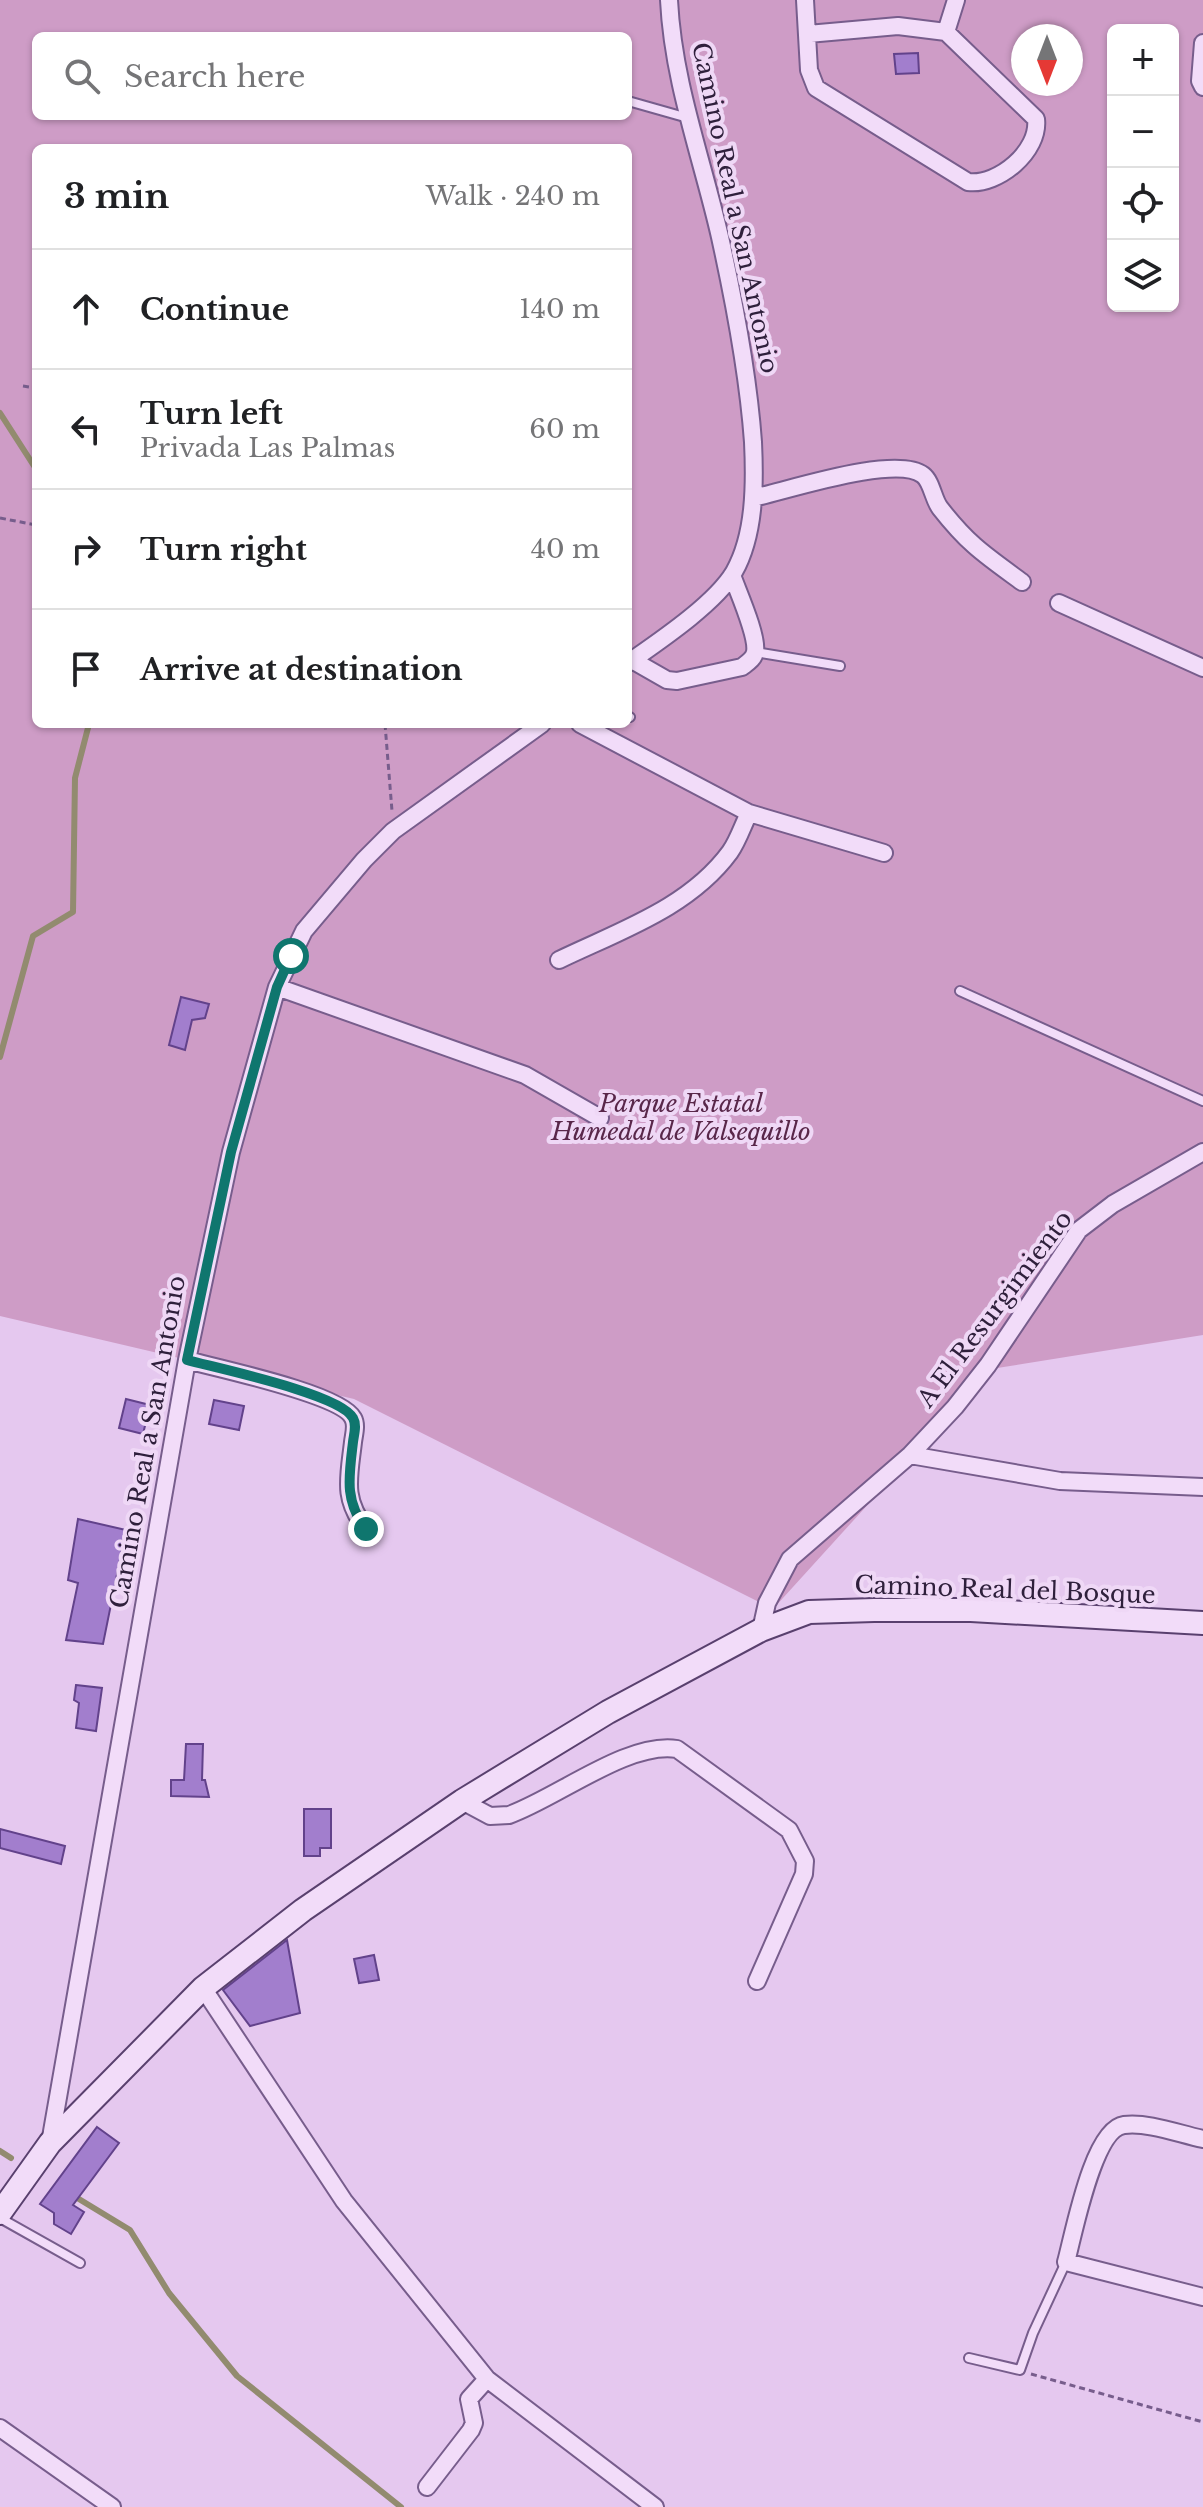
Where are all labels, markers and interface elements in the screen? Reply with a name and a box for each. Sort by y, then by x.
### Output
north arrow [1011,24,1083,96]
map controls [1107,24,1179,312]
button: + [1107,24,1179,96]
search box [32,32,632,120]
street label: Camino Real a San Antonio [686,40,785,376]
icon: search [60,54,104,98]
text: Search here [124,58,305,95]
button: − [1107,96,1179,168]
button: locate [1107,168,1179,240]
text: 3 min [64,175,169,217]
text: Walk · 240 m [426,180,600,212]
button: layers [1107,240,1179,312]
icon: ahead [64,287,108,331]
text: Continue [140,291,289,328]
text: 140 m [519,293,600,325]
text: Turn left [140,395,283,432]
icon: left [64,407,108,451]
text: 60 m [529,413,600,445]
text: Privada Las Palmas [140,432,395,464]
icon: right [64,527,108,571]
text: Turn right [140,531,307,568]
text: 40 m [531,533,600,565]
icon: arrive [64,647,108,691]
text: Arrive at destination [140,651,463,688]
route start [273,938,309,974]
park label: Parque Estatal Humedal de Valsequillo [550,1089,811,1146]
street label: A El Resurgimiento [910,1205,1078,1414]
street label: Camino Real a San Antonio [104,1273,191,1611]
route end [348,1511,384,1547]
street label: Camino Real del Bosque [854,1570,1156,1609]

